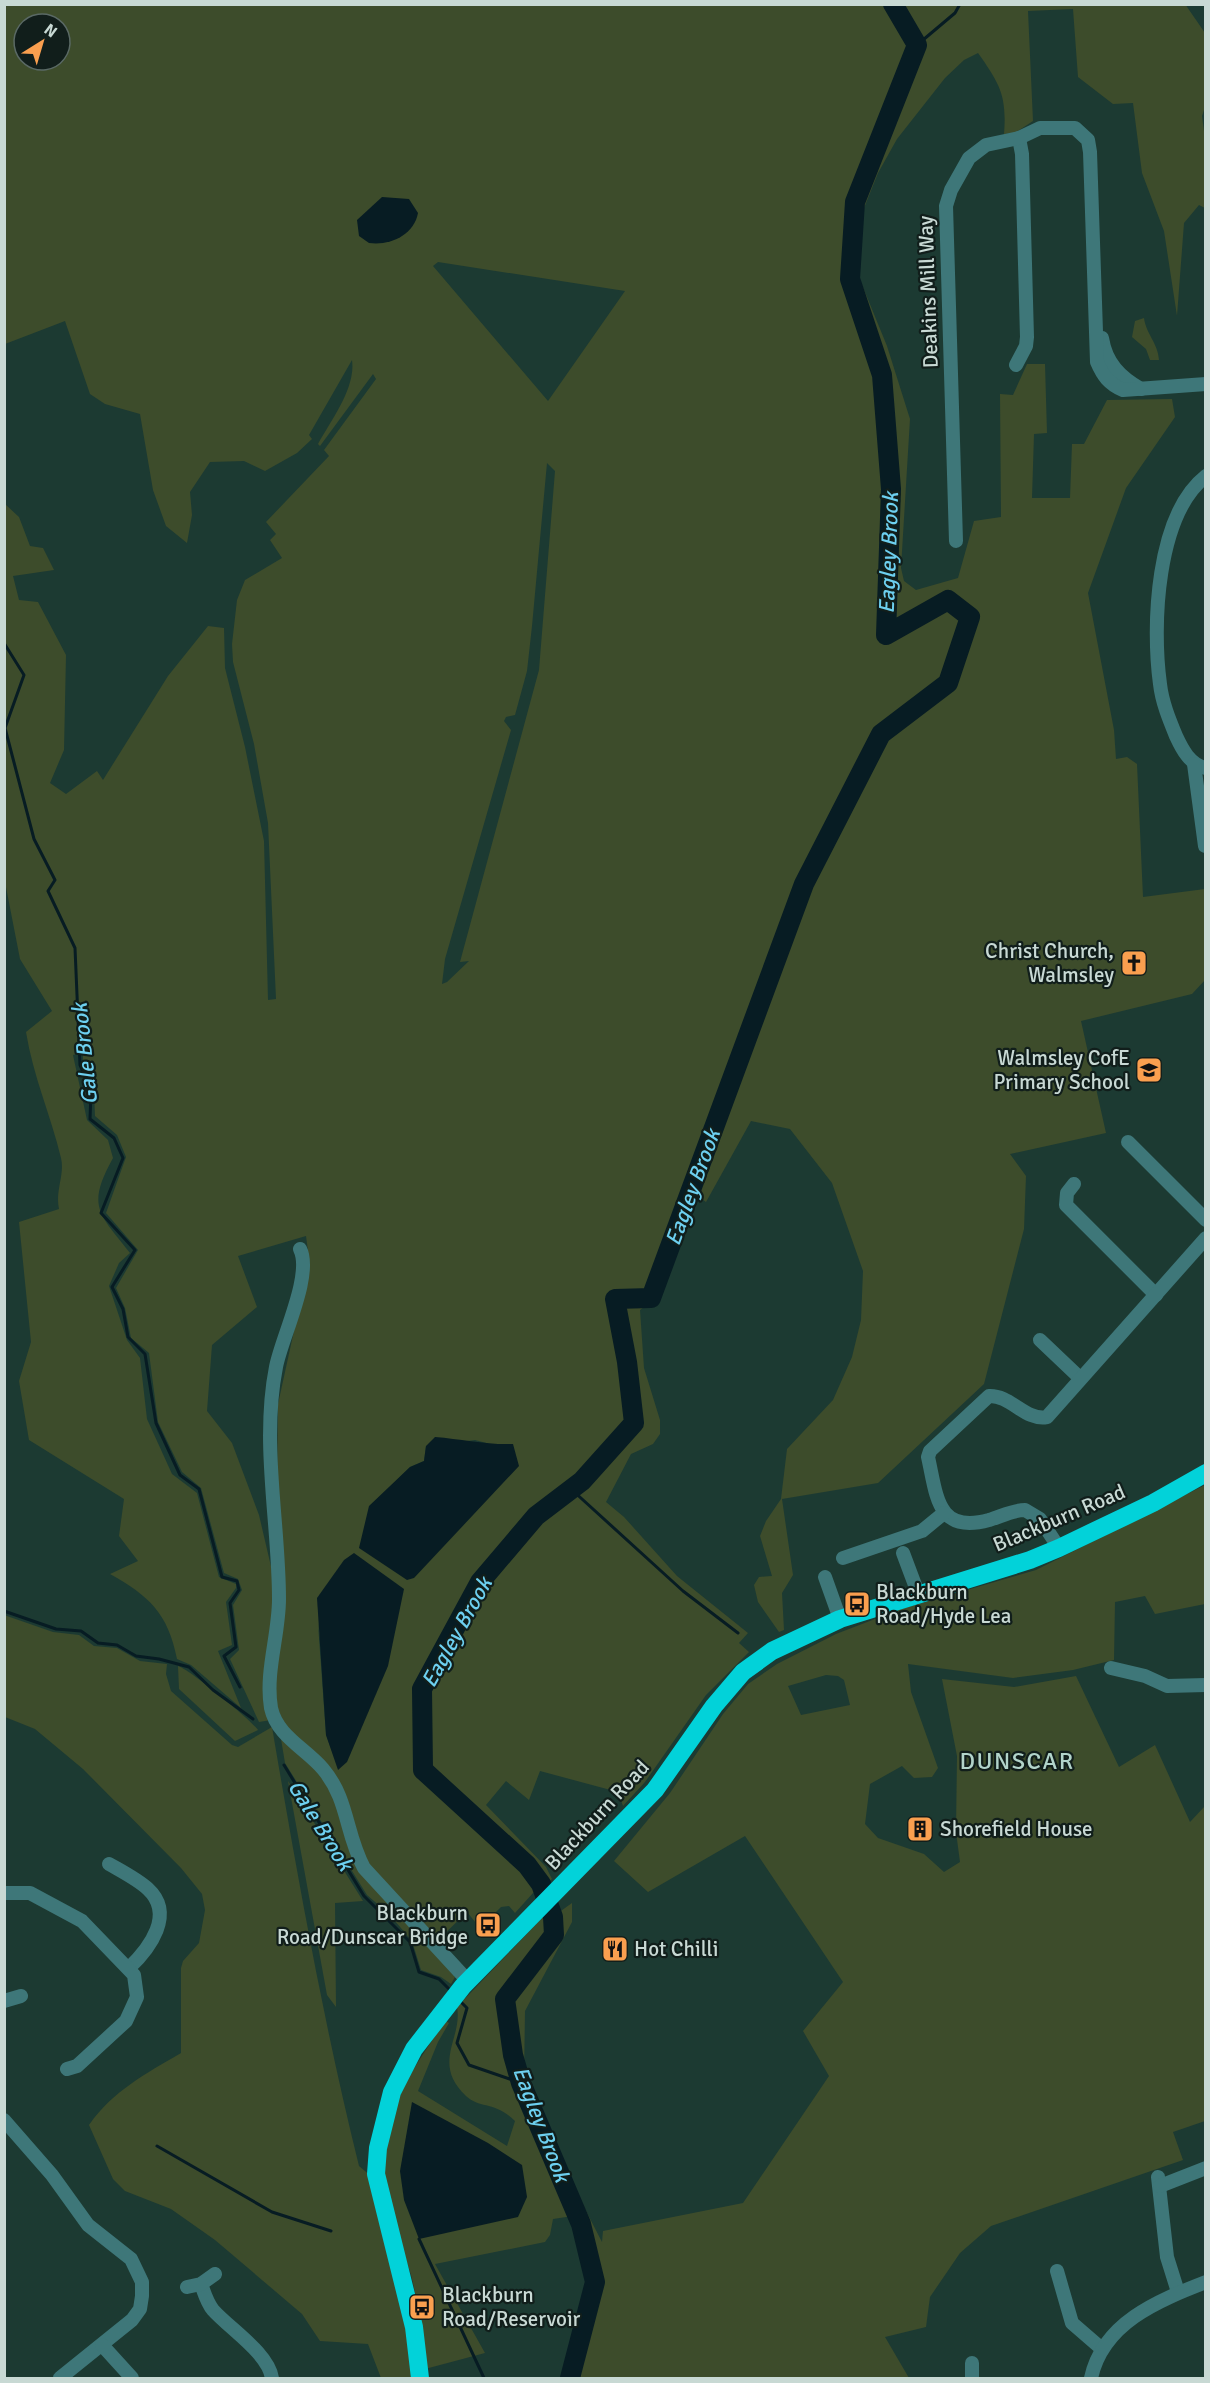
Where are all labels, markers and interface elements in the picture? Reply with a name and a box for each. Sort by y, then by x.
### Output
north arrow [12,12,72,72]
text: N [40,19,61,42]
street label: Deakins Mill Way [912,215,944,369]
water label: Eagley Brook [873,490,904,614]
place label: Christ Church, Walmsley [985,938,1114,988]
church icon: Christ Church, Walmsley [1119,948,1149,978]
water label: Gale Brook [66,1000,103,1106]
place label: Walmsley CofE Primary School [994,1045,1130,1095]
school or university icon: Walmsley CofE Primary School [1134,1055,1164,1085]
water label: Eagley Brook [659,1124,727,1249]
street label: Blackburn Road [989,1478,1129,1558]
water label: Eagley Brook [415,1571,499,1692]
place label: Blackburn Road/Hyde Lea [876,1579,1011,1629]
bus stop icon: Blackburn Road/Hyde Lea [842,1589,872,1619]
district label: DUNSCAR [959,1746,1075,1776]
street label: Blackburn Road [539,1754,655,1876]
water label: Gale Brook [282,1775,360,1877]
building icon: Shorefield House [905,1814,935,1844]
place label: Shorefield House [940,1816,1093,1842]
place label: Blackburn Road/Dunscar Bridge [277,1900,468,1950]
bus stop icon: Blackburn Road/Dunscar Bridge [473,1910,503,1940]
restaurant icon: Hot Chilli [600,1934,630,1964]
place label: Hot Chilli [634,1936,718,1962]
water label: Eagley Brook [507,2063,577,2188]
place label: Blackburn Road/Reservoir [442,2282,581,2332]
bus stop icon: Blackburn Road/Reservoir [407,2292,437,2322]

